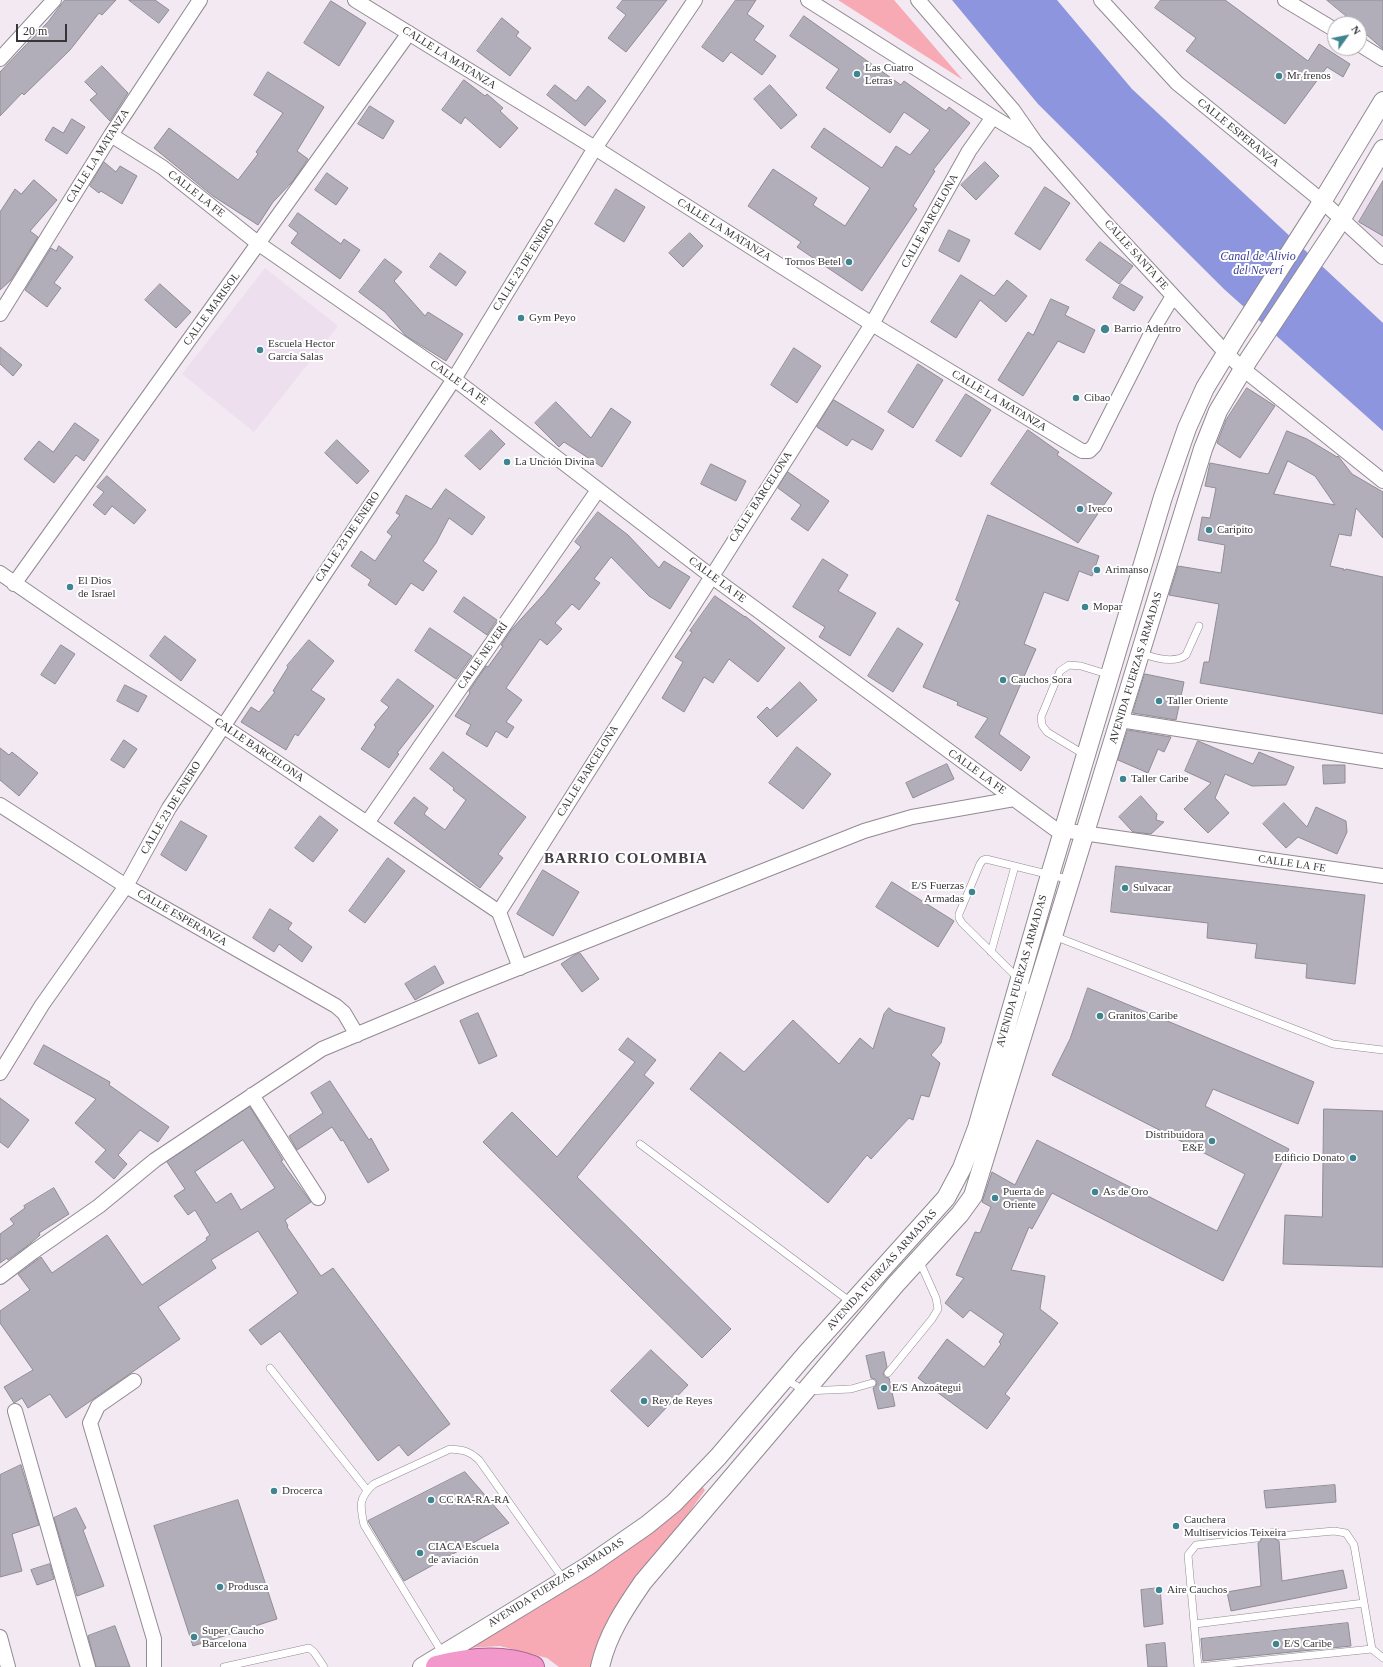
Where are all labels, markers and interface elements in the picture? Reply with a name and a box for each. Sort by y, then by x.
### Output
scale bar [18,16,69,42]
north arrow [1327,16,1367,56]
text: N [1349,23,1363,37]
text: 20 m [23,24,47,38]
street label: CALLE LA MATANZA [399,24,499,92]
place label: Las Cuatro Letras [865,61,914,87]
marker: Las Cuatro Letras [852,69,862,79]
place label: Mr frenos [1287,69,1331,83]
marker: Mr frenos [1274,71,1284,81]
street label: CALLE ESPERANZA [1194,96,1282,170]
street label: CALLE LA MATANZA [64,106,132,206]
street label: CALLE LA FE [165,168,227,220]
street label: CALLE BARCELONA [899,172,961,270]
street label: CALLE LA MATANZA [674,196,774,264]
street label: CALLE 23 DE ENERO [490,217,558,313]
street label: CALLE SANTA FE [1101,217,1171,293]
water label: Canal de Alivio del Neverí [1220,250,1296,278]
place label: Tornos Betel [785,255,841,269]
marker: Tornos Betel [844,257,854,267]
street label: CALLE MARISOL [181,270,243,348]
place label: Gym Peyo [529,311,576,325]
marker: Gym Peyo [516,313,526,323]
place label: Barrio Adentro [1114,322,1181,336]
marker: Barrio Adentro [1099,323,1111,335]
place label: Escuela Hector García Salas [268,337,335,363]
marker: Escuela Hector García Salas [255,345,265,355]
street label: CALLE LA FE [427,358,491,408]
street label: CALLE LA MATANZA [949,367,1049,435]
place label: Cibao [1084,391,1110,405]
marker: Cibao [1071,393,1081,403]
street label: CALLE BARCELONA [727,449,795,545]
place label: La Unción Divina [515,455,594,469]
marker: La Unción Divina [502,457,512,467]
street label: CALLE 23 DE ENERO [313,489,383,585]
place label: Iveco [1088,502,1112,516]
marker: Iveco [1075,504,1085,514]
place label: Caripito [1217,523,1253,537]
marker: Caripito [1204,525,1214,535]
street label: CALLE LA FE [686,554,748,606]
place label: Arimanso [1105,563,1148,577]
marker: Arimanso [1092,565,1102,575]
place label: El Dios de Israel [78,574,116,600]
marker: El Dios de Israel [65,582,75,592]
street label: AVENIDA FUERZAS ARMADAS [1107,590,1165,746]
place label: Mopar [1093,600,1122,614]
marker: Mopar [1080,602,1090,612]
street label: CALLE NEVERÍ [455,620,511,692]
place label: Cauchos Sora [1011,673,1072,687]
marker: Cauchos Sora [998,675,1008,685]
place label: Taller Oriente [1167,694,1228,708]
marker: Taller Oriente [1154,696,1164,706]
street label: CALLE BARCELONA [212,715,306,785]
street label: CALLE BARCELONA [554,723,622,819]
street label: CALLE LA FE [945,747,1009,797]
street label: CALLE 23 DE ENERO [138,759,204,857]
place label: Taller Caribe [1131,772,1189,786]
marker: Taller Caribe [1118,774,1128,784]
district label: BARRIO COLOMBIA [544,850,708,868]
street label: CALLE LA FE [1257,853,1327,875]
place label: E/S Fuerzas Armadas [911,879,964,905]
place label: Sulvacar [1133,881,1171,895]
marker: Sulvacar [1120,883,1130,893]
street label: CALLE ESPERANZA [135,887,229,949]
marker: E/S Fuerzas Armadas [967,887,977,897]
street label: AVENIDA FUERZAS ARMADAS [994,893,1050,1049]
place label: Granitos Caribe [1108,1009,1178,1023]
marker: Granitos Caribe [1095,1011,1105,1021]
place label: Distribuidora E&E [1145,1128,1204,1154]
marker: Distribuidora E&E [1207,1136,1217,1146]
place label: Edificio Donato [1274,1151,1345,1165]
marker: Edificio Donato [1348,1153,1358,1163]
place label: Puerta de Oriente [1003,1185,1044,1211]
place label: As de Oro [1103,1185,1148,1199]
marker: As de Oro [1090,1187,1100,1197]
marker: Puerta de Oriente [990,1193,1000,1203]
street label: AVENIDA FUERZAS ARMADAS [824,1207,940,1333]
place label: E/S Anzoátegui [892,1381,961,1395]
marker: E/S Anzoátegui [879,1383,889,1393]
place label: Rey de Reyes [652,1394,712,1408]
marker: Rey de Reyes [639,1396,649,1406]
place label: Drocerca [282,1484,322,1498]
marker: Drocerca [269,1486,279,1496]
place label: CC RA-RA-RA [439,1493,510,1507]
marker: CC RA-RA-RA [426,1495,436,1505]
place label: Cauchera Multiservicios Teixeira [1184,1513,1286,1539]
marker: Cauchera Multiservicios Teixeira [1171,1521,1181,1531]
street label: AVENIDA FUERZAS ARMADAS [485,1536,627,1630]
place label: CIACA Escuela de aviación [428,1540,499,1566]
marker: CIACA Escuela de aviación [415,1548,425,1558]
place label: Produsca [228,1580,268,1594]
marker: Produsca [215,1582,225,1592]
place label: Aire Cauchos [1167,1583,1227,1597]
marker: Aire Cauchos [1154,1585,1164,1595]
place label: Super Caucho Barcelona [202,1624,264,1650]
marker: Super Caucho Barcelona [189,1632,199,1642]
place label: E/S Caribe [1284,1637,1332,1651]
marker: E/S Caribe [1271,1639,1281,1649]

